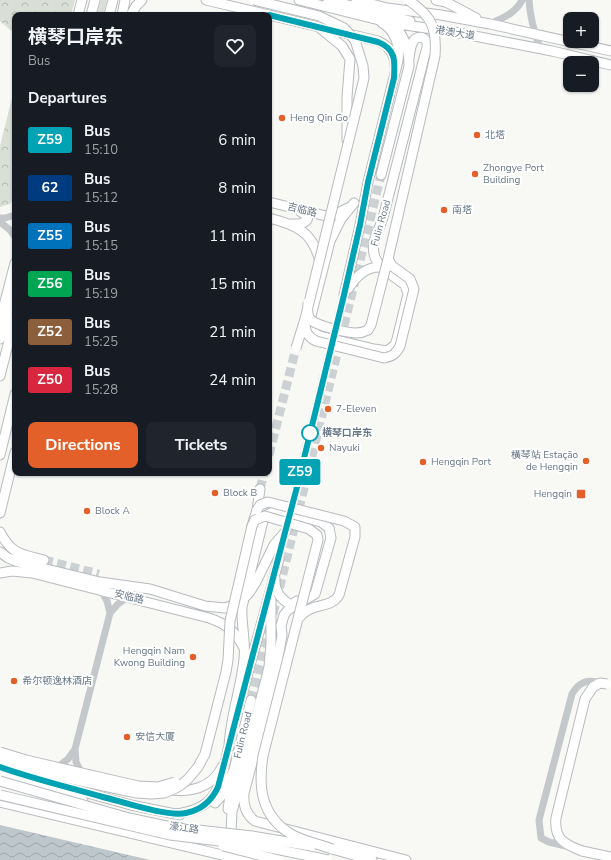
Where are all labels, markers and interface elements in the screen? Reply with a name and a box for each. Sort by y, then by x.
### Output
map controls [563,12,599,92]
button: + [563,12,599,48]
street label: 港澳大道 [434,23,476,43]
text: 横琴口岸东 [28,24,123,50]
button: heart [214,25,256,67]
text: Bus [28,52,50,70]
button: − [563,56,599,92]
text: Departures [28,88,107,108]
place label: Heng Qin Go [290,111,349,125]
marker: Heng Qin Go [277,113,287,123]
text: Bus [84,121,110,141]
place label: 北塔 [485,128,505,142]
text: Z59 [37,130,63,149]
text: 6 min [218,130,256,150]
marker: 北塔 [472,130,482,140]
text: 15:10 [84,141,118,159]
place label: Zhongye Port Building [483,161,544,187]
text: Bus [84,169,110,189]
marker: Zhongye Port Building [470,169,480,179]
text: 62 [42,178,58,197]
text: 8 min [218,178,256,198]
text: 15:12 [84,189,118,207]
street label: Fulin Road [368,198,394,248]
street label: 吉临路 [286,200,318,220]
place label: 南塔 [452,203,472,217]
marker: 南塔 [439,205,449,215]
text: Bus [84,217,110,237]
text: Z55 [37,226,63,245]
text: 11 min [209,226,256,246]
text: 15:15 [84,237,118,255]
text: Bus [84,265,110,285]
text: Z56 [37,274,63,293]
text: 15 min [209,274,256,294]
text: 15:19 [84,285,118,303]
text: Bus [84,313,110,333]
text: Z52 [37,322,63,341]
text: 21 min [209,322,256,342]
text: 15:25 [84,333,118,351]
text: Bus [84,361,110,381]
text: Z50 [37,370,63,389]
text: 24 min [209,370,256,390]
text: 15:28 [84,381,118,399]
place label: 7-Eleven [336,402,376,416]
marker: 7-Eleven [323,404,333,414]
button: Directions [28,422,138,468]
button: Tickets [146,422,256,468]
marker: 横琴口岸东 [301,424,319,442]
place label: 横琴口岸东 [322,426,372,440]
place label: Nayuki [329,441,360,455]
marker: Nayuki [316,443,326,453]
place label: 橫琴站 Estação de Hengqin [511,448,578,474]
place label: Hengqin Port [431,455,491,469]
marker: 橫琴站 Estação de Hengqin [581,456,591,466]
marker: Hengqin Port [418,457,428,467]
line badge: Z59 [277,459,323,485]
text: Z59 [287,462,313,481]
place label: Block B [223,486,257,500]
place label: Hengqin [534,487,572,501]
marker: Block B [210,488,220,498]
marker: Hengqin [575,488,587,500]
place label: Block A [95,504,130,518]
marker: Block A [82,506,92,516]
street label: 安临路 [113,587,145,607]
place label: Hengqin Nam Kwong Building [114,644,185,670]
marker: Hengqin Nam Kwong Building [188,652,198,662]
place label: 希尔顿逸林酒店 [22,674,92,688]
marker: 希尔顿逸林酒店 [9,676,19,686]
street label: Fulin Road [230,710,256,760]
place label: 安信大厦 [135,730,175,744]
marker: 安信大厦 [122,732,132,742]
street label: 濠江路 [168,819,200,837]

